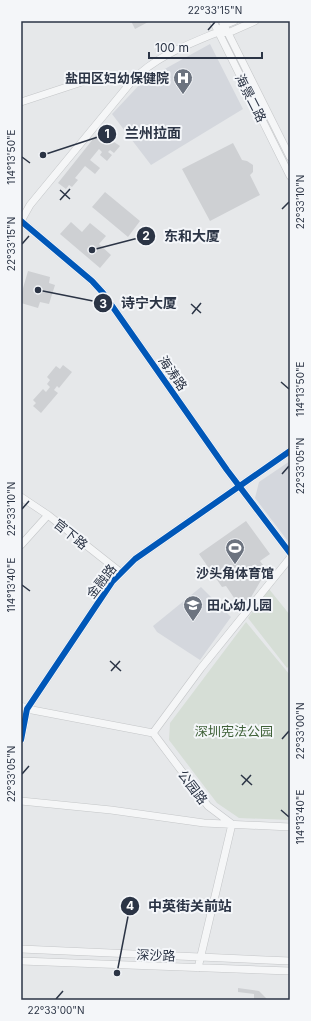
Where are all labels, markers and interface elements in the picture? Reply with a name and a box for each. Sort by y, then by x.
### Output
text: 22°33'15"N [188,4,242,16]
scale bar [149,34,262,60]
text: 100 m [155,40,189,55]
hospital icon: 盐田区妇幼保健院 [172,67,194,95]
place label: 盐田区妇幼保健院 [65,70,169,86]
street label: 海景二路 [232,71,270,125]
callout: 兰州拉面 [97,121,189,147]
text: 兰州拉面 [125,124,181,141]
text: 1 [104,126,110,141]
text: 114°13'50"E [5,129,17,185]
text: 22°33'10"N [294,175,306,229]
text: 22°33'15"N [5,217,17,271]
callout: 东和大厦 [136,223,228,249]
text: 东和大厦 [164,227,220,244]
text: 2 [142,228,150,243]
callout: 诗宁大厦 [93,290,185,316]
text: 诗宁大厦 [121,294,177,311]
text: 3 [99,296,107,311]
street label: 海涛路 [155,352,191,394]
text: 114°13'50"E [294,361,306,417]
text: 22°33'05"N [294,438,306,494]
text: 22°33'10"N [5,482,17,536]
street label: 官下路 [51,516,91,552]
sports icon: 沙头角体育馆 [224,537,246,565]
text: 114°13'40"E [5,557,17,613]
street label: 金融路 [83,561,119,601]
place label: 沙头角体育馆 [196,565,274,581]
school or university icon: 田心幼儿园 [182,594,204,622]
place label: 田心幼儿园 [207,597,272,613]
text: 22°33'00"N [294,703,306,759]
park label: 深圳宪法公园 [195,723,273,739]
text: 22°33'05"N [5,746,17,802]
street label: 公园路 [175,767,211,807]
text: 114°13'40"E [294,789,306,845]
callout: 中英街关前站 [120,893,240,919]
text: 中英街关前站 [148,897,232,914]
text: 4 [126,898,134,913]
street label: 深沙路 [136,946,176,964]
text: 22°33'00"N [28,1004,84,1016]

